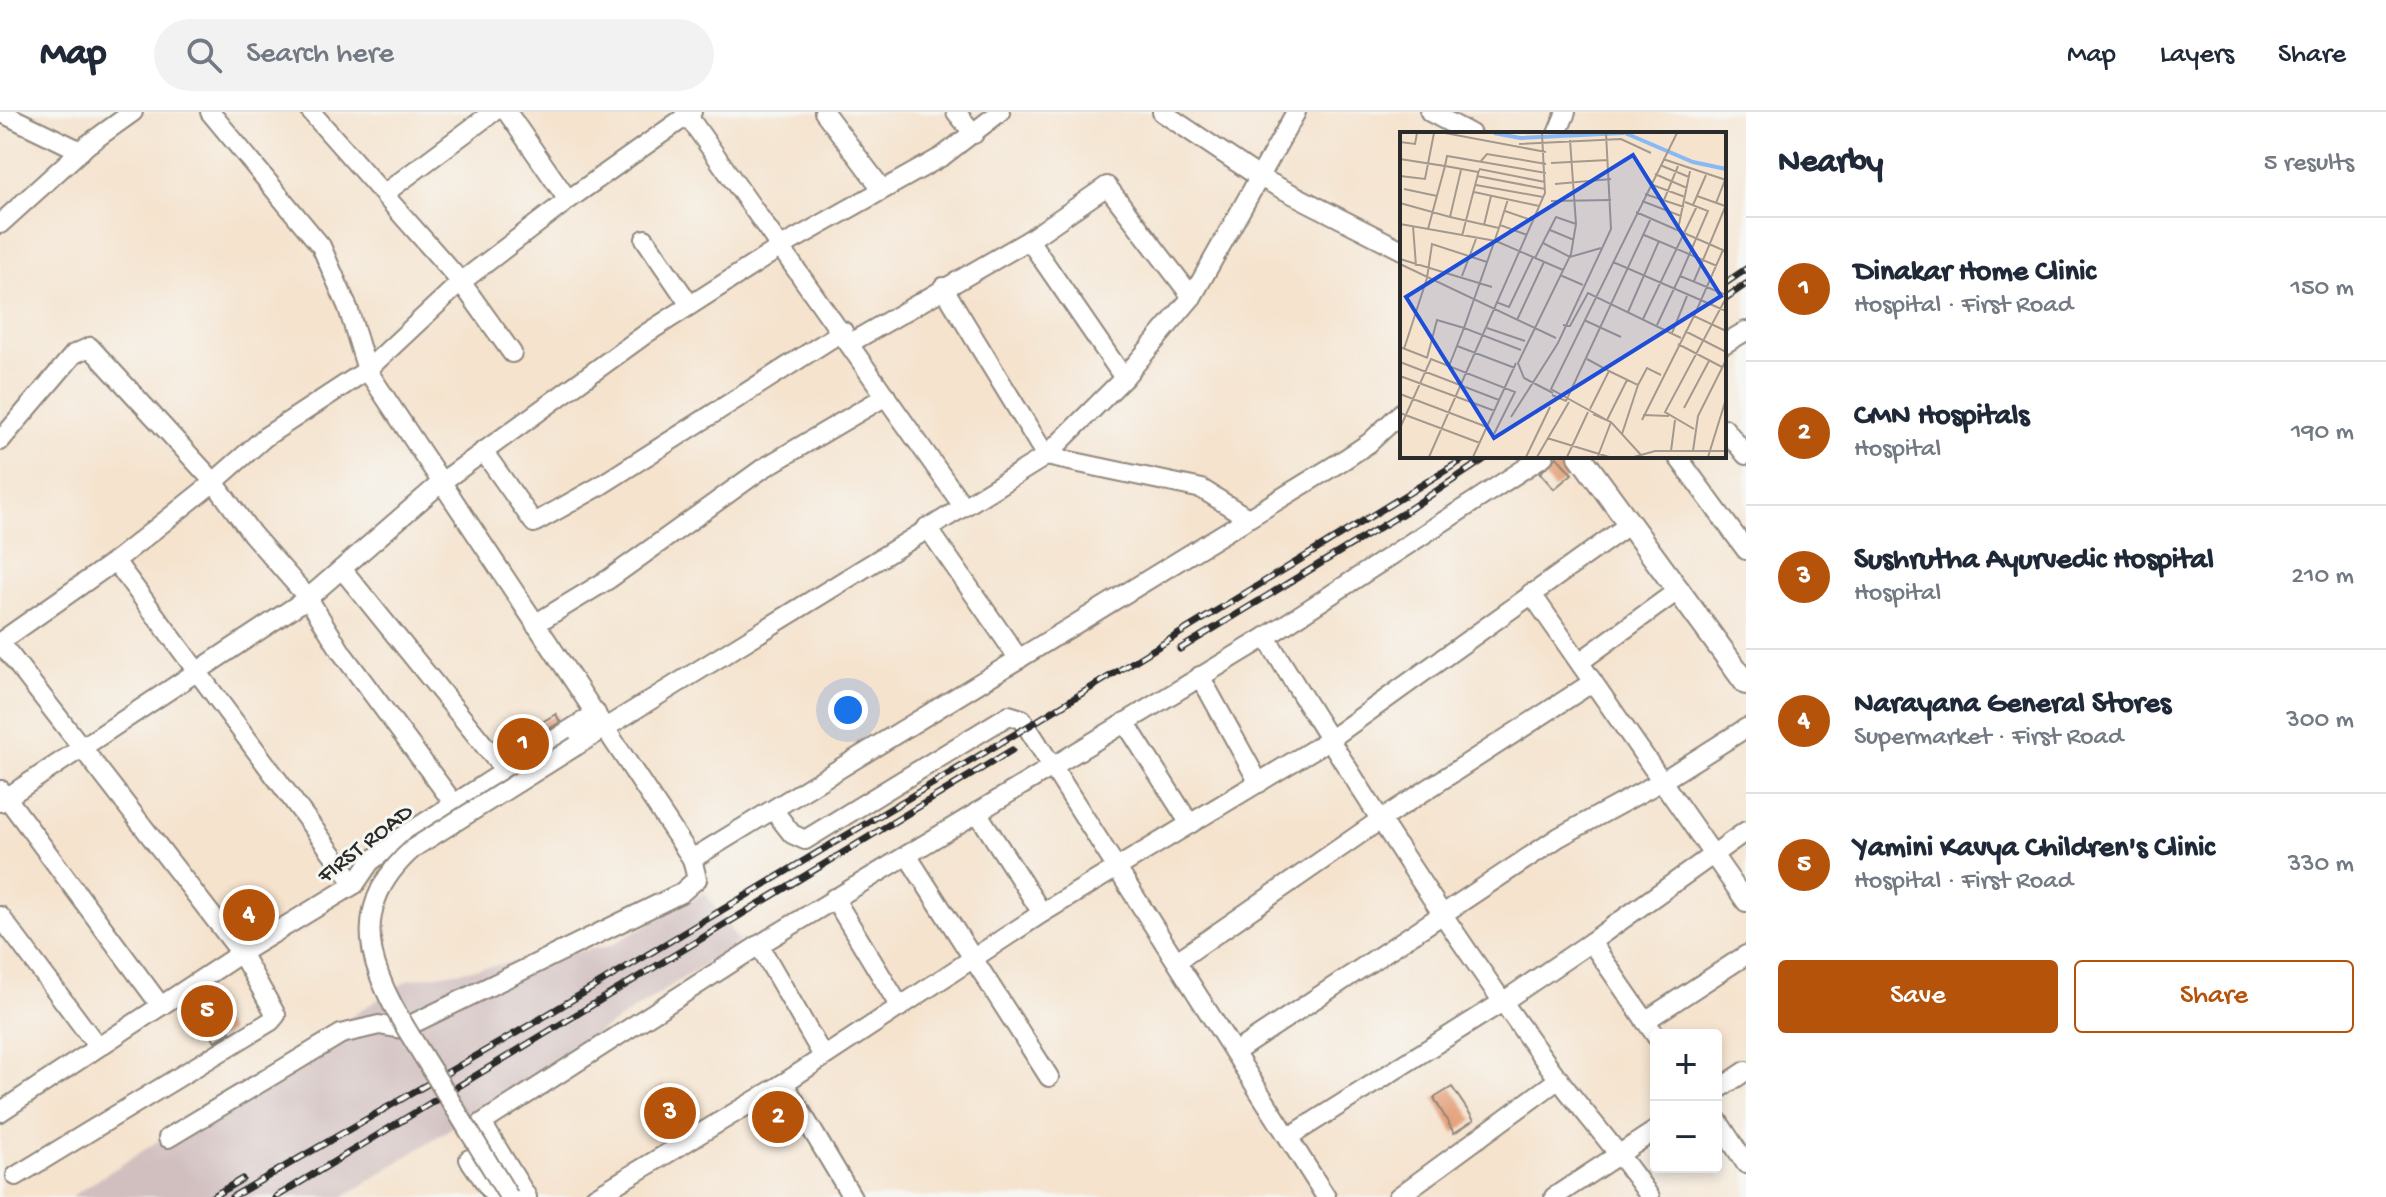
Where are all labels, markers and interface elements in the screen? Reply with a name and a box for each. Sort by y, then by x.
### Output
search box [154,19,714,91]
text: Map [40,33,106,77]
icon: search [182,33,226,77]
text: Search here [246,38,394,73]
text: Map [2067,39,2116,72]
text: Layers [2160,39,2234,72]
text: Share [2278,39,2346,72]
inset map [1400,132,1726,458]
text: Nearby [1778,144,1883,184]
text: 5 results [2264,149,2354,180]
text: Dinakar Home Clinic [1854,256,2096,291]
text: 1 [1799,274,1809,305]
text: 150 m [2290,274,2354,305]
text: Hospital · First Road [1854,291,2073,322]
text: CMN Hospitals [1854,400,2029,435]
text: 2 [1798,418,1810,449]
text: 190 m [2291,418,2354,449]
text: Hospital [1854,435,1941,466]
text: Sushrutha Ayurvedic Hospital [1854,544,2214,579]
text: 3 [1797,562,1811,593]
text: 210 m [2291,562,2354,593]
text: Hospital [1854,579,1941,610]
text: Narayana General Stores [1854,688,2171,723]
your location [828,690,868,730]
text: 4 [1798,706,1810,737]
text: 300 m [2286,706,2354,737]
pin: 1 [497,714,549,774]
text: Supermarket · First Road [1854,723,2123,754]
street label: FIRST ROAD [312,798,420,892]
text: Yamini Kavya Children's Clinic [1854,832,2215,867]
text: 5 [1797,850,1811,881]
text: 330 m [2288,850,2354,881]
text: Hospital · First Road [1854,867,2073,898]
pin: 4 [223,885,275,945]
button: Save [1778,960,2058,1033]
button: Share [2074,960,2354,1033]
pin: 5 [181,981,233,1041]
map controls [1650,1029,1722,1173]
button: + [1650,1029,1722,1101]
pin: 3 [644,1083,696,1143]
pin: 2 [752,1087,804,1147]
button: − [1650,1101,1722,1173]

